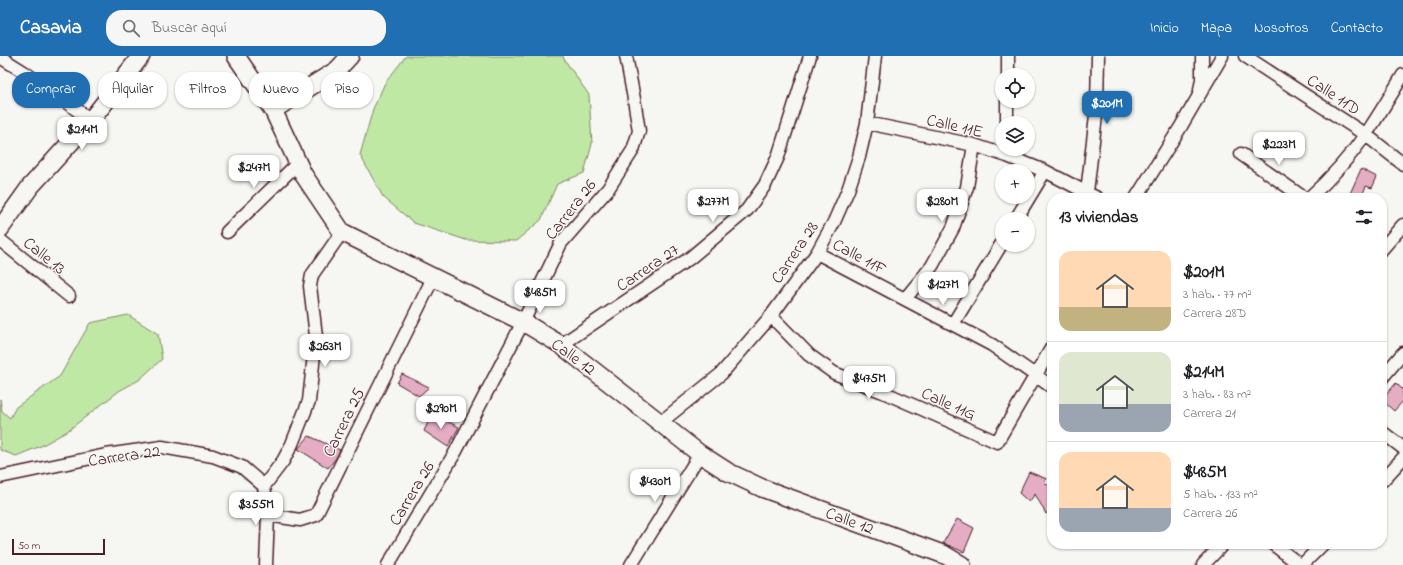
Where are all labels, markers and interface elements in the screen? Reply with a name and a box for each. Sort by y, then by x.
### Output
search box [106,10,386,46]
text: Casavia [20,15,82,42]
icon: search [120,17,142,39]
text: Buscar aquí [152,17,227,39]
text: Inicio [1150,18,1179,39]
text: Mapa [1201,18,1232,39]
text: Nosotros [1254,18,1309,39]
text: Contacto [1331,18,1383,39]
map controls [995,68,1035,252]
button: locate [995,68,1035,108]
street label: Calle 11D [1301,69,1365,122]
chip: Comprar [12,72,90,108]
chip: Alquilar [98,72,167,108]
chip: Filtros [175,72,241,108]
chip: Nuevo [249,72,313,108]
chip: Piso [321,72,373,108]
pin: $201M [1079,91,1135,125]
text: $201M [1091,94,1123,113]
street label: Calle 11E [924,108,985,145]
button: layers [995,116,1035,156]
pin: $214M [54,117,110,151]
text: $214M [66,120,98,139]
pin: $223M [1251,132,1307,166]
text: $223M [1262,135,1296,154]
pin: $247M [226,155,282,189]
text: $247M [238,158,270,177]
button: + [995,164,1035,204]
street label: Carrera 26 [539,174,603,246]
pin: $277M [685,189,741,223]
pin: $280M [914,189,970,223]
text: $277M [697,192,729,211]
text: $280M [926,192,958,211]
text: 13 viviendas [1059,205,1138,230]
icon: filters [1353,206,1375,228]
button: − [995,212,1035,252]
street label: Carrera 28 [765,217,825,289]
street label: Calle 13 [17,231,71,281]
street label: Calle 11F [828,233,891,282]
street label: Carrera 27 [611,238,684,298]
text: $201M [1183,260,1225,285]
icon: home [1091,267,1139,315]
pin: $127M [915,272,971,306]
text: $127M [927,275,959,294]
pin: $485M [512,280,568,314]
text: $485M [523,283,557,302]
text: 3 hab. · 77 m² [1183,285,1252,304]
text: Carrera 28D [1183,304,1246,323]
street label: Calle 12 [546,332,601,382]
pin: $263M [297,334,353,368]
text: $263M [308,337,342,356]
text: $214M [1183,360,1224,385]
pin: $475M [841,366,897,400]
icon: home [1091,368,1139,416]
text: $475M [852,369,886,388]
street label: Calle 11G [917,381,980,427]
street label: Carrera 25 [317,384,372,461]
text: 3 hab. · 83 m² [1183,385,1251,404]
pin: $290M [413,396,469,430]
text: $290M [425,399,457,418]
text: Carrera 21 [1183,404,1236,423]
street label: Carrera 22 [87,439,162,474]
street label: Carrera 26 [383,456,442,531]
text: $485M [1183,460,1227,485]
icon: home [1091,468,1139,516]
pin: $430M [627,469,683,503]
text: $430M [639,472,671,491]
text: 5 hab. · 133 m² [1183,485,1258,504]
pin: $355M [228,492,284,526]
text: $355M [238,495,274,514]
street label: Calle 12 [822,501,877,542]
text: Carrera 26 [1183,504,1238,523]
scale bar [12,537,105,556]
text: 50 m [18,538,40,554]

